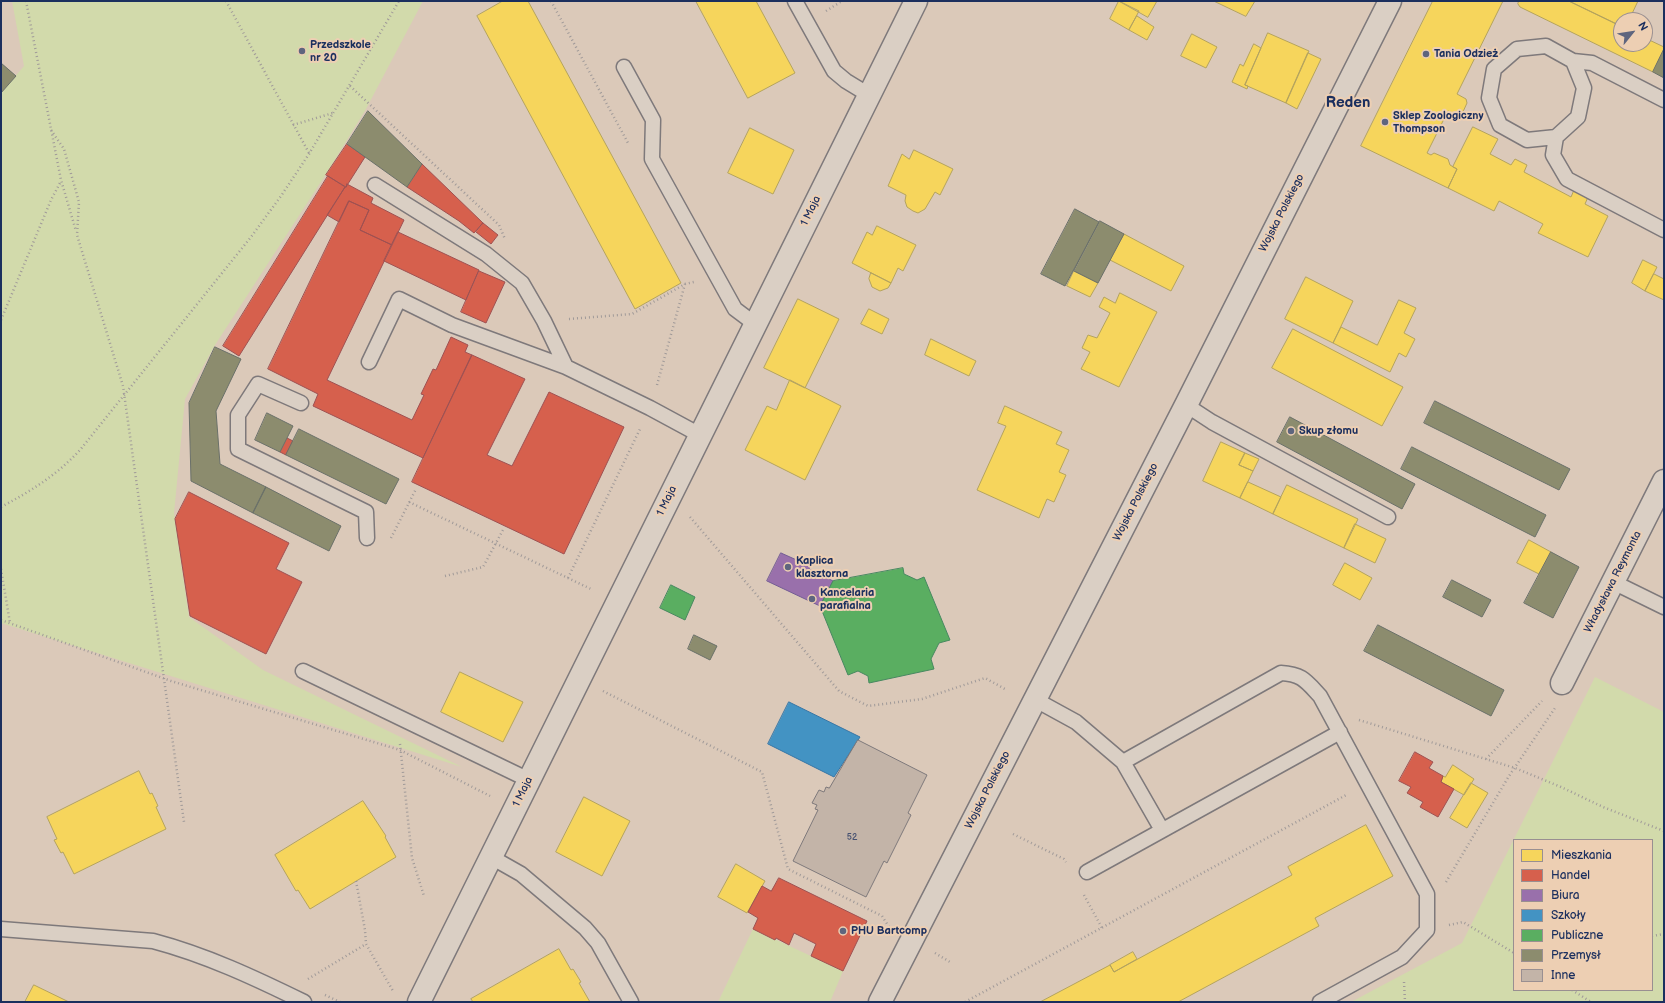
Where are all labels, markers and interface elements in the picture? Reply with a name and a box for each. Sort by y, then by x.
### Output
north arrow [1613,12,1653,52]
text: N [1635,19,1651,33]
place label: Przedszkole nr 20 [310,38,371,64]
marker: Przedszkole nr 20 [297,46,307,56]
place label: Tania Odzież [1434,47,1498,61]
marker: Tania Odzież [1421,49,1431,59]
district label: Reden [1326,94,1370,112]
place label: Sklep Zoologiczny Thompson [1393,109,1483,135]
marker: Sklep Zoologiczny Thompson [1380,117,1390,127]
street label: Wojska Polskiego [1257,172,1307,254]
street label: 1 Maja [798,194,824,228]
place label: Skup złomu [1299,424,1358,438]
marker: Skup złomu [1286,426,1296,436]
street label: Wojska Polskiego [1111,461,1161,543]
street label: 1 Maja [654,484,680,518]
street label: Władysława Reymonta [1582,529,1644,635]
place label: Kaplica klasztorna [796,554,848,580]
marker: Kaplica klasztorna [783,562,793,572]
place label: Kancelaria parafialna [820,586,874,612]
marker: Kancelaria parafialna [807,594,817,604]
street label: Wojska Polskiego [963,749,1013,831]
street label: 1 Maja [510,775,536,809]
house number: 52 [847,833,857,843]
legend [1513,839,1653,991]
text: Mieszkania [1551,848,1612,863]
text: Handel [1551,868,1590,883]
text: Biura [1551,888,1580,903]
text: Szkoły [1551,908,1586,923]
place label: PHU Bartcomp [851,924,927,938]
marker: PHU Bartcomp [838,926,848,936]
text: Publiczne [1551,928,1603,943]
text: Przemysł [1551,948,1601,963]
text: Inne [1551,968,1575,983]

